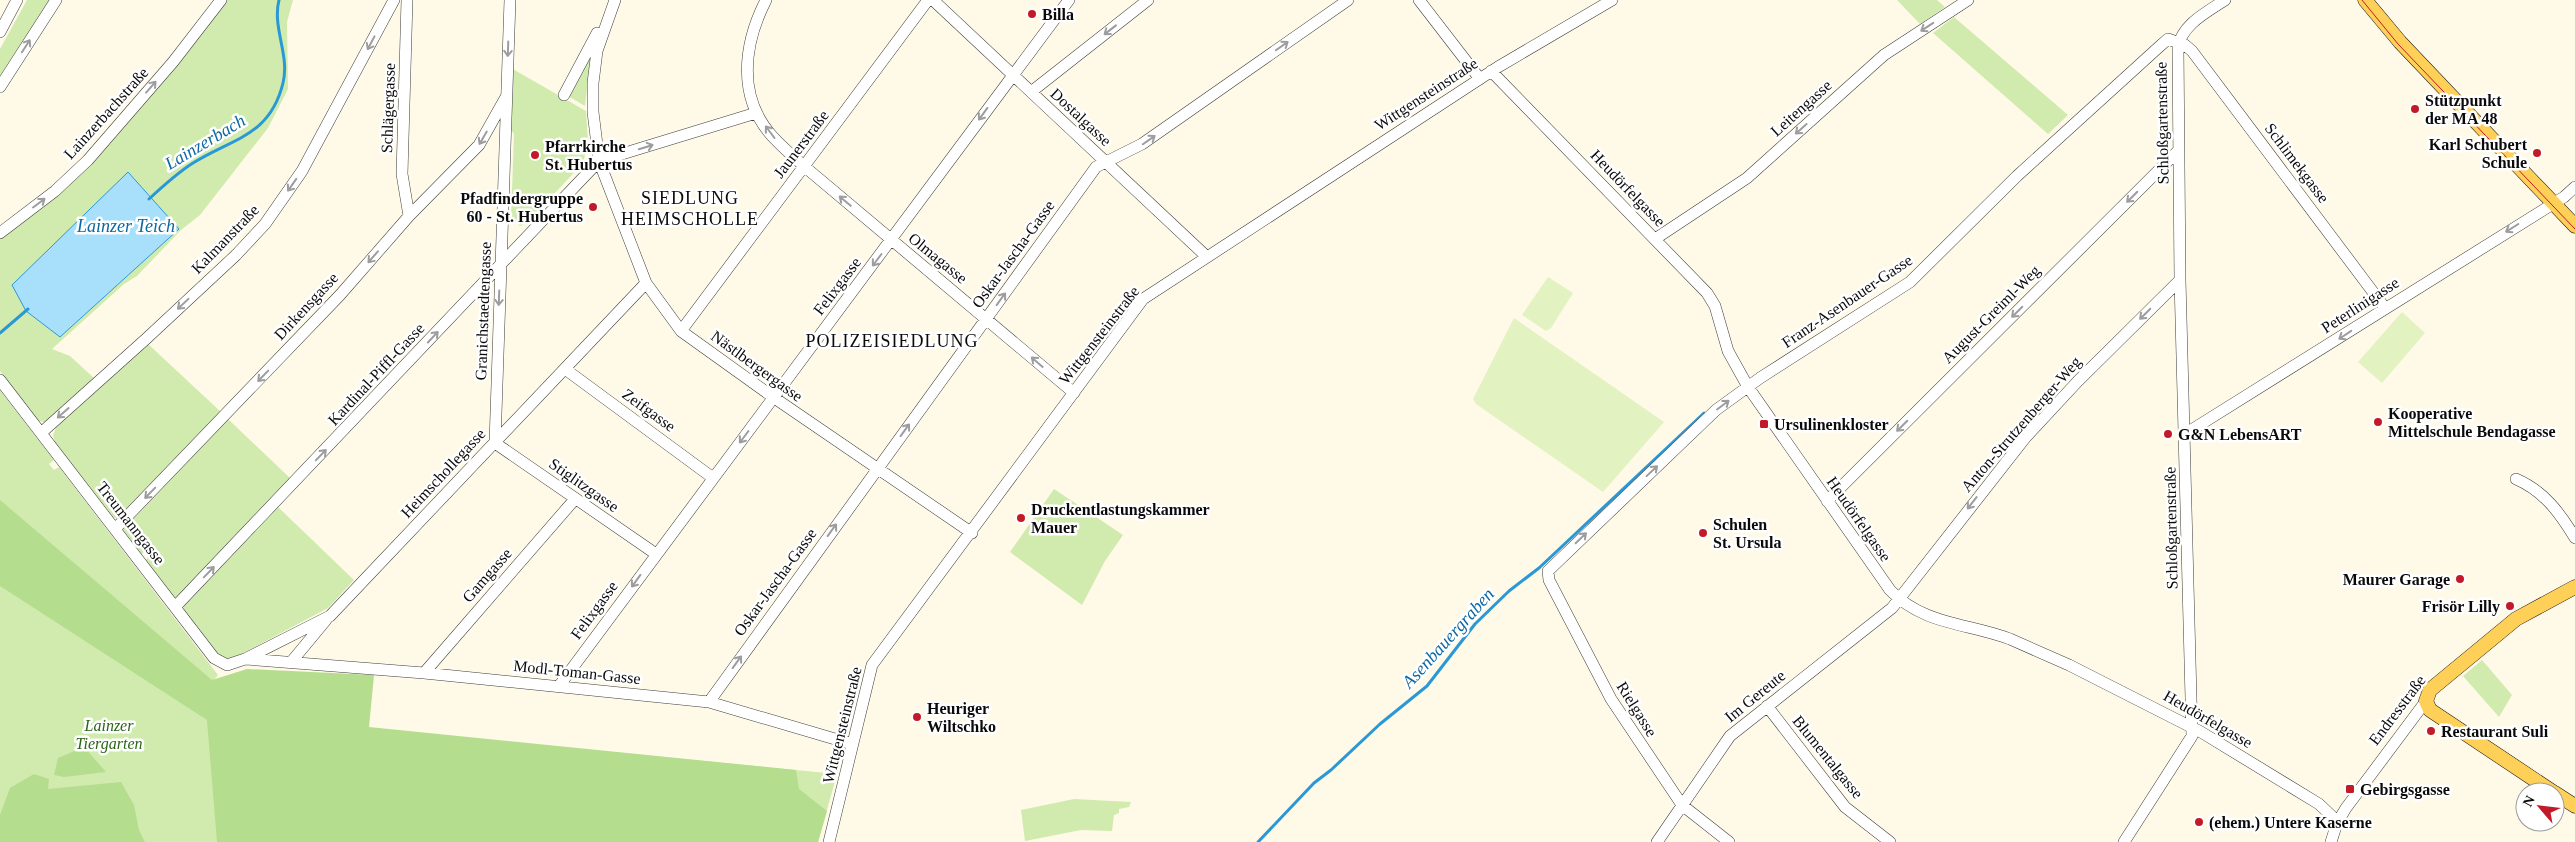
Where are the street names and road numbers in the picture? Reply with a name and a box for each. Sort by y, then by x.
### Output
street label: Wittgensteinstraße [1371,54,1481,134]
street label: Schloßgartenstraße [2152,62,2173,184]
street label: Schlägergasse [378,63,399,153]
street label: Lainzerbachstraße [60,64,152,162]
street label: Leitengasse [1767,76,1835,140]
street label: Dostalgasse [1047,85,1115,150]
street label: Jaunerstraße [770,107,832,181]
street label: Schlimekgasse [2261,120,2332,207]
street label: Heudörfelgasse [1587,146,1669,230]
street label: Oskar-Jascha-Gasse [968,197,1058,311]
street label: Kalmanstraße [188,201,262,277]
street label: Olmagasse [905,229,971,287]
street label: Granichstaedtengasse [472,241,495,381]
street label: Franz-Asenbauer-Gasse [1779,251,1915,351]
street label: Felixgasse [810,254,865,319]
street label: August-Greiml-Weg [1939,262,2044,367]
street label: Dirkensgasse [271,269,342,344]
street label: Peterlinigasse [2318,274,2402,337]
street label: Wittgensteinstraße [1056,283,1143,388]
street label: Kardinal-Piffl-Gasse [324,320,428,428]
street label: Nästlbergergasse [707,327,806,406]
street label: Anton-Strutzenberger-Weg [1958,353,2085,496]
street label: Zeifgasse [619,385,679,436]
street label: Heimschollegasse [397,425,489,522]
street label: Stiglitzgasse [545,455,622,516]
street label: Schloßgartenstraße [2161,467,2182,589]
street label: Heudörfelgasse [1823,473,1895,565]
street label: Treumanngasse [93,478,168,568]
street label: Oskar-Jascha-Gasse [730,525,820,639]
street label: Gamgasse [459,545,516,606]
street label: Felixgasse [567,578,622,643]
street label: Modl-Toman-Gasse [513,657,641,687]
street label: Wittgensteinstraße [819,665,866,785]
street label: Im Gereute [1722,667,1788,725]
street label: Endresstraße [2365,672,2429,748]
street label: Rielgasse [1613,678,1660,740]
street label: Heudörfelgasse [2160,687,2255,752]
street label: Blumentalgasse [1789,712,1866,802]

